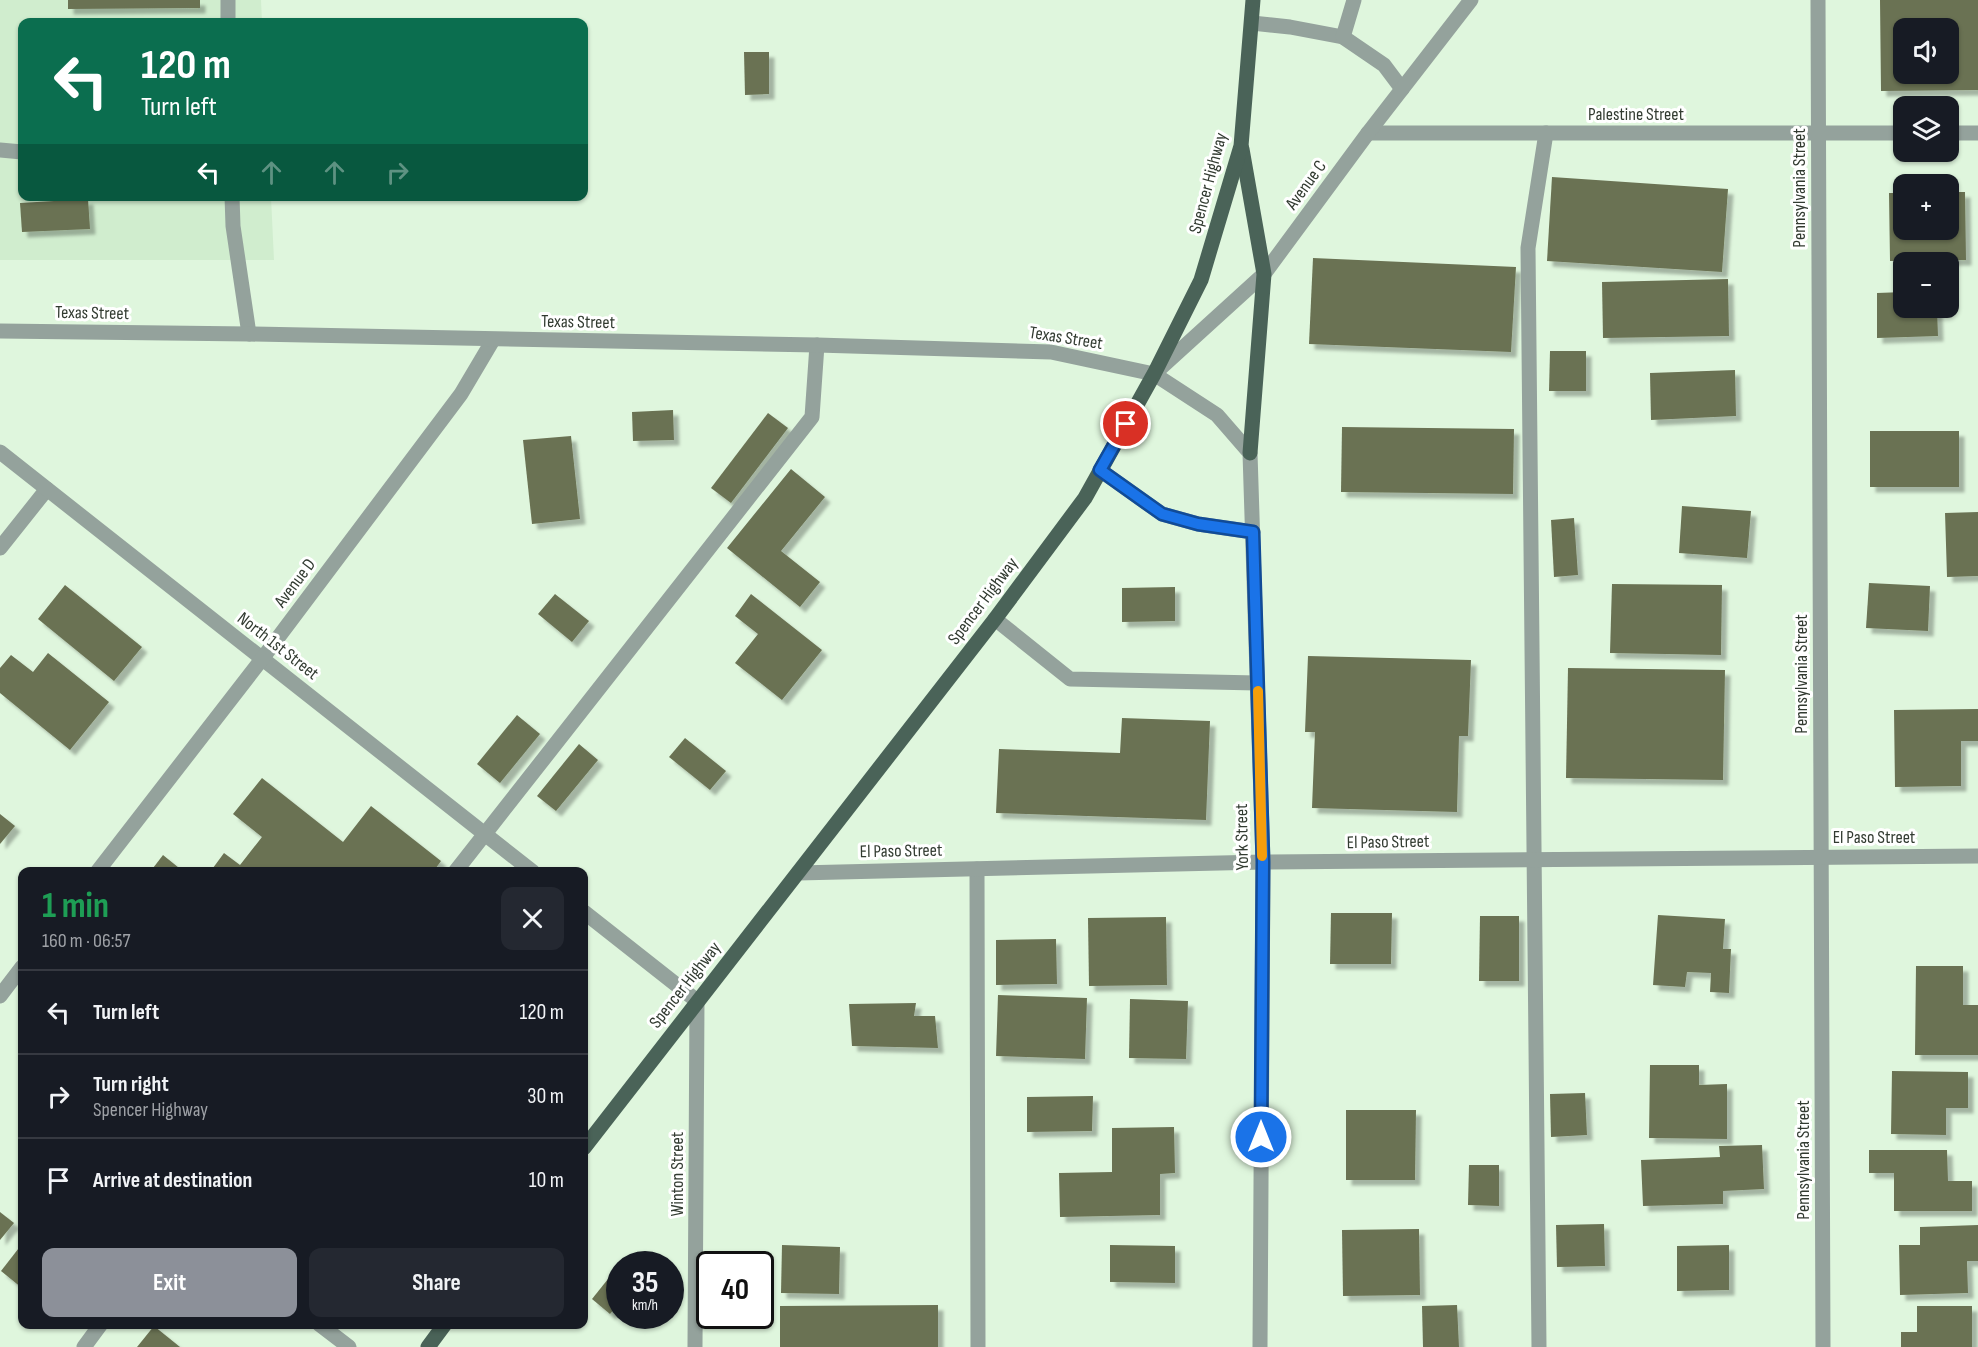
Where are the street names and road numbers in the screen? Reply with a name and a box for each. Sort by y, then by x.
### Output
street label: Palestine Street [1588,104,1684,125]
street label: Pennsylvania Street [1789,128,1810,248]
street label: Spencer Highway [1184,130,1232,236]
street label: Avenue C [1281,156,1331,214]
street label: Texas Street [55,302,130,324]
street label: Texas Street [541,311,616,333]
street label: Texas Street [1028,322,1105,354]
street label: Spencer Highway [943,553,1023,649]
street label: Avenue D [269,554,320,612]
street label: North 1st Street [233,608,323,685]
street label: Pennsylvania Street [1791,614,1812,734]
street label: York Street [1231,803,1253,871]
street label: El Paso Street [1833,827,1916,848]
street label: El Paso Street [1346,831,1430,853]
street label: El Paso Street [859,840,943,862]
street label: Spencer Highway [645,938,725,1032]
street label: Pennsylvania Street [1793,1100,1814,1220]
street label: Winton Street [667,1131,688,1216]

